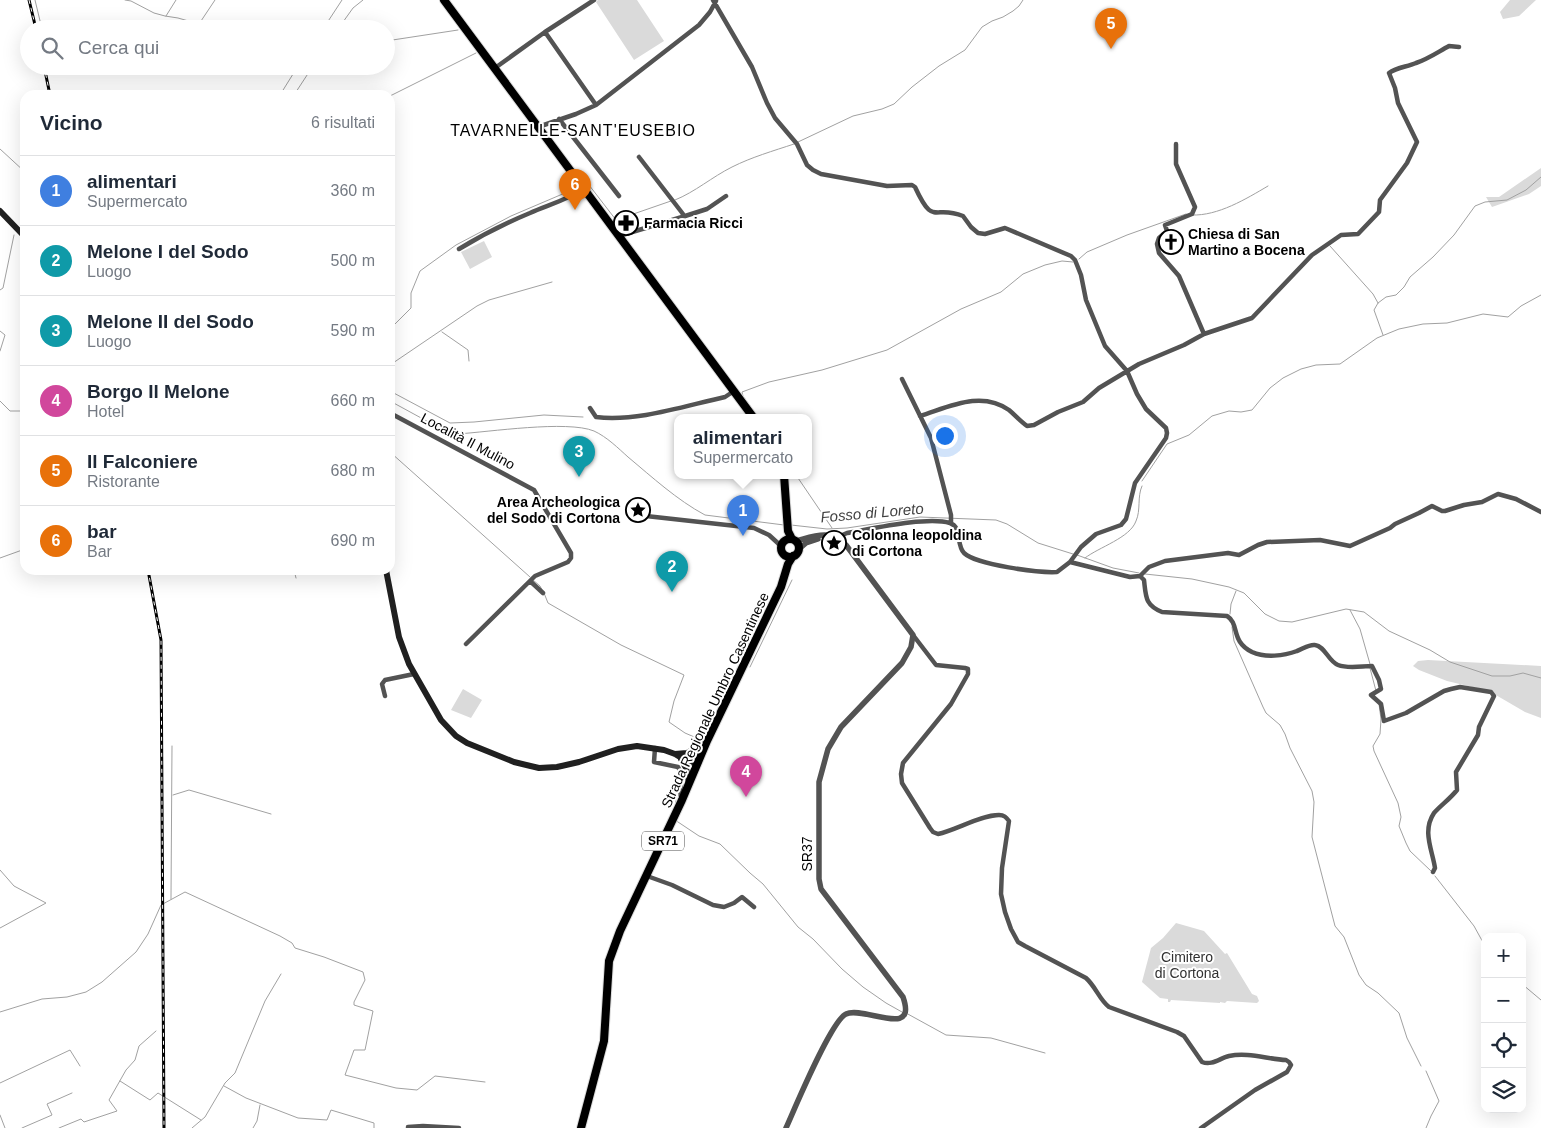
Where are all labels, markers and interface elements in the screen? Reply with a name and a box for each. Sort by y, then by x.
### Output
pin: 5 [1095,8,1127,49]
search box [20,20,395,75]
icon: search [38,34,66,62]
text: Cerca qui [78,37,159,58]
text: Vicino [40,111,103,134]
text: 6 risultati [311,114,375,131]
district label: TAVARNELLE-SANT'EUSEBIO [450,122,696,139]
pin: 6 [559,169,591,210]
text: alimentari [87,171,177,192]
text: 1 [52,182,60,199]
text: 360 m [331,182,375,199]
text: Supermercato [87,193,188,210]
pharmacy icon: Farmacia Ricci [613,210,639,236]
place label: Farmacia Ricci [644,215,743,231]
place label: Chiesa di San Martino a Bocena [1188,226,1305,258]
church icon: Chiesa di San Martino a Bocena [1158,229,1184,255]
text: Melone I del Sodo [87,241,249,262]
text: 2 [52,252,60,269]
text: 500 m [331,252,375,269]
text: Luogo [87,263,132,280]
text: Melone II del Sodo [87,311,254,332]
text: 3 [52,322,60,339]
text: 590 m [331,322,375,339]
text: Luogo [87,333,132,350]
text: Borgo Il Melone [87,381,230,402]
text: 4 [52,392,60,409]
text: 660 m [331,392,375,409]
text: Hotel [87,403,124,420]
street label: Località Il Mulino [418,409,518,473]
popup [674,414,812,479]
your location [932,423,958,449]
text: alimentari [693,427,783,448]
pin: 3 [563,436,595,477]
text: Supermercato [693,449,793,466]
text: Il Falconiere [87,451,198,472]
text: 5 [52,462,60,479]
text: 680 m [331,462,375,479]
text: Ristorante [87,473,160,490]
place label: Area Archeologica del Sodo di Cortona [487,494,620,526]
pin: 1 [727,495,759,536]
place icon: Area Archeologica del Sodo di Cortona [625,497,651,523]
water label: Fosso di Loreto [820,500,924,525]
text: bar [87,521,117,542]
place label: Colonna leopoldina di Cortona [852,527,982,559]
place icon: Colonna leopoldina di Cortona [821,530,847,556]
text: 6 [52,532,60,549]
text: 690 m [331,532,375,549]
text: Bar [87,543,112,560]
pin: 2 [656,551,688,592]
street label: Strada Regionale Umbro Casentinese [658,590,772,810]
pin: 4 [730,756,762,797]
road number: SR71 [642,831,684,850]
street label: SR37 [799,836,815,872]
map controls [1481,933,1526,1113]
button: + [1481,933,1526,978]
park label: Cimitero di Cortona [1155,949,1220,981]
button: − [1481,978,1526,1023]
button: locate [1481,1023,1526,1068]
button: layers [1481,1068,1526,1113]

